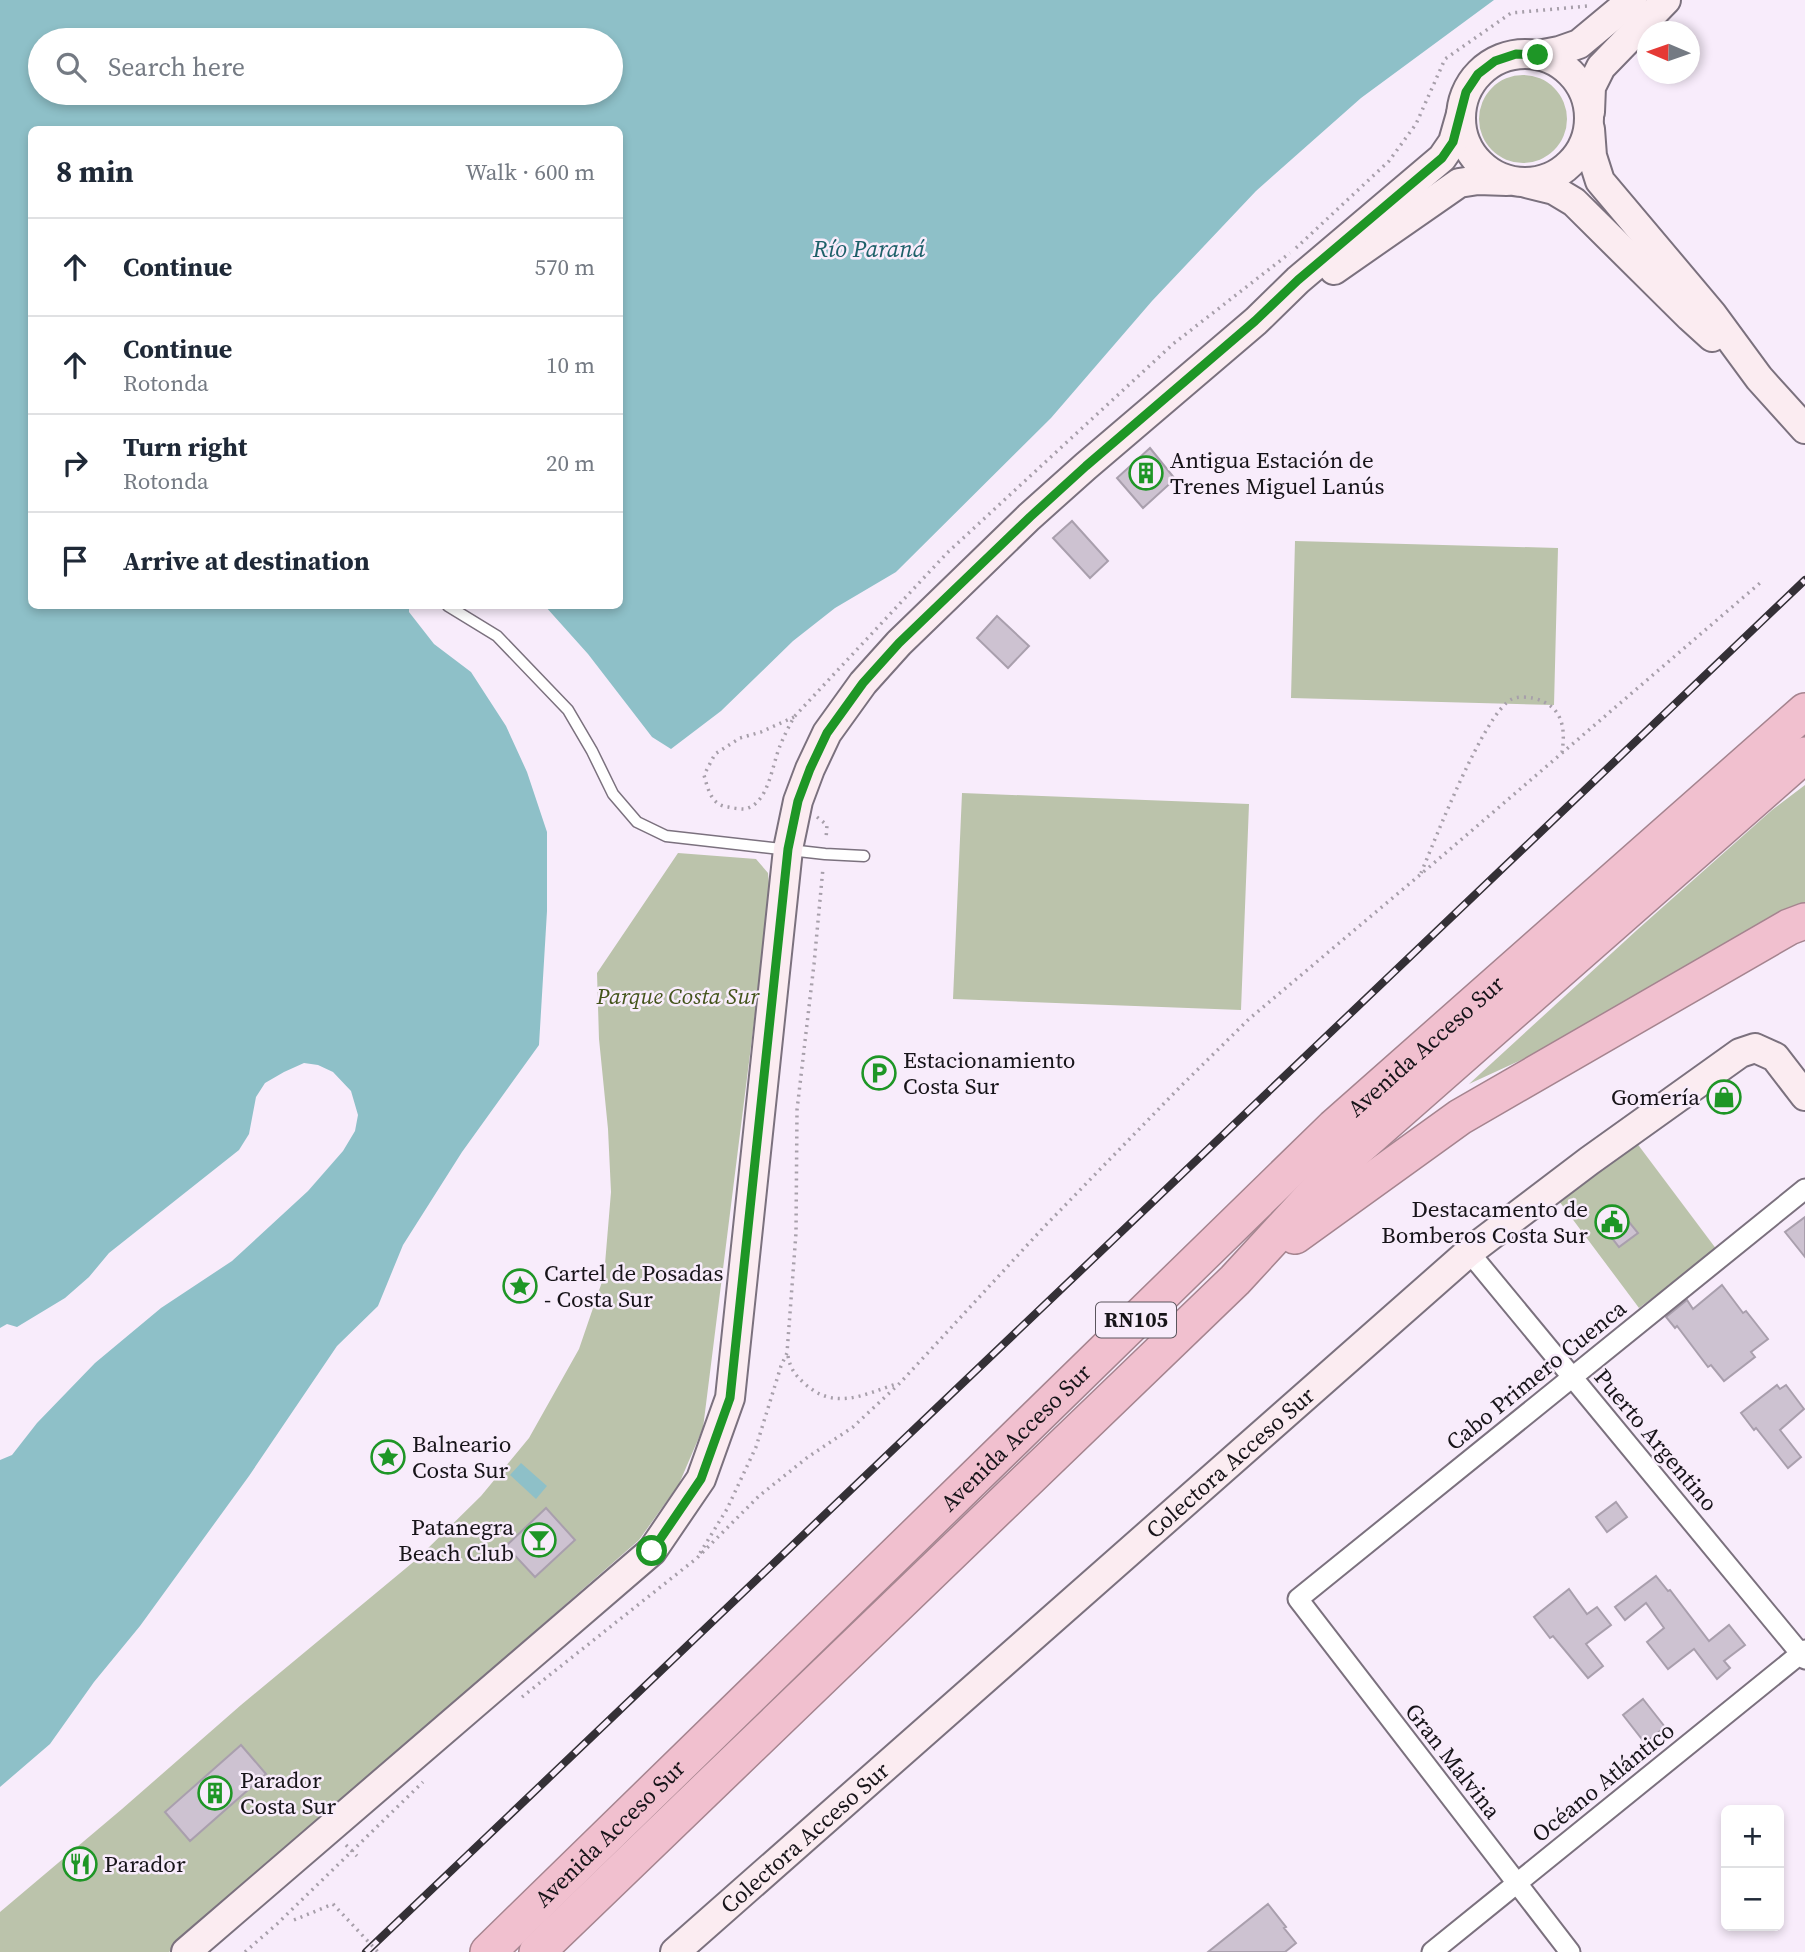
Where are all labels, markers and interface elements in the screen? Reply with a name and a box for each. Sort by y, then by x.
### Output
north arrow [1637,21,1700,84]
search box [28,28,623,105]
route end [1522,39,1553,70]
icon: search [52,48,90,86]
text: Search here [108,49,245,85]
text: 8 min [56,151,134,192]
text: Walk · 600 m [465,156,595,188]
water label: Río Paraná [812,232,926,265]
icon: ahead [56,248,94,286]
text: Continue [123,249,232,285]
text: 570 m [534,251,595,283]
text: Continue [123,331,232,367]
icon: ahead [56,346,94,384]
text: 10 m [546,349,595,381]
text: Rotonda [123,367,209,399]
text: Turn right [123,429,247,465]
icon: right [56,444,94,482]
place label: Antigua Estación de Trenes Miguel Lanús [1170,444,1384,502]
text: 20 m [546,447,595,479]
building icon: Antigua Estación de Trenes Miguel Lanús [1127,454,1165,492]
text: Rotonda [123,465,209,497]
icon: arrive [56,542,94,580]
text: Arrive at destination [123,543,370,579]
street label: Avenida Acceso Sur [1340,968,1511,1124]
park label: Parque Costa Sur [595,980,760,1012]
place label: Estacionamiento Costa Sur [903,1044,1076,1102]
parking icon: Estacionamiento Costa Sur [860,1054,898,1092]
shop icon: Gomería [1705,1078,1743,1116]
place label: Gomería [1611,1081,1700,1113]
place label: Destacamento de Bomberos Costa Sur [1381,1193,1588,1251]
public building icon: Destacamento de Bomberos Costa Sur [1593,1203,1631,1241]
place label: Cartel de Posadas - Costa Sur [544,1257,724,1315]
place icon: Cartel de Posadas - Costa Sur [501,1267,539,1305]
street label: Cabo Primero Cuenca [1439,1292,1633,1458]
road number: RN105 [1096,1302,1176,1338]
street label: Avenida Acceso Sur [933,1356,1098,1518]
street label: Puerto Argentino [1587,1362,1725,1518]
street label: Colectora Acceso Sur [1139,1379,1322,1546]
place label: Balneario Costa Sur [412,1428,511,1486]
place icon: Balneario Costa Sur [369,1438,407,1476]
place label: Patanegra Beach Club [398,1511,514,1569]
bar icon: Patanegra Beach Club [520,1521,558,1559]
route start [636,1535,667,1566]
street label: Gran Malvina [1398,1696,1509,1826]
street label: Océano Atlántico [1525,1714,1681,1850]
street label: Avenida Acceso Sur [527,1752,692,1914]
street label: Colectora Acceso Sur [713,1754,896,1921]
place label: Parador Costa Sur [240,1764,337,1822]
building icon: Parador Costa Sur [196,1774,234,1812]
map controls [1721,1805,1784,1931]
button: + [1721,1805,1784,1868]
restaurant icon: Parador [61,1845,99,1883]
place label: Parador [104,1848,186,1880]
button: − [1721,1868,1784,1931]

